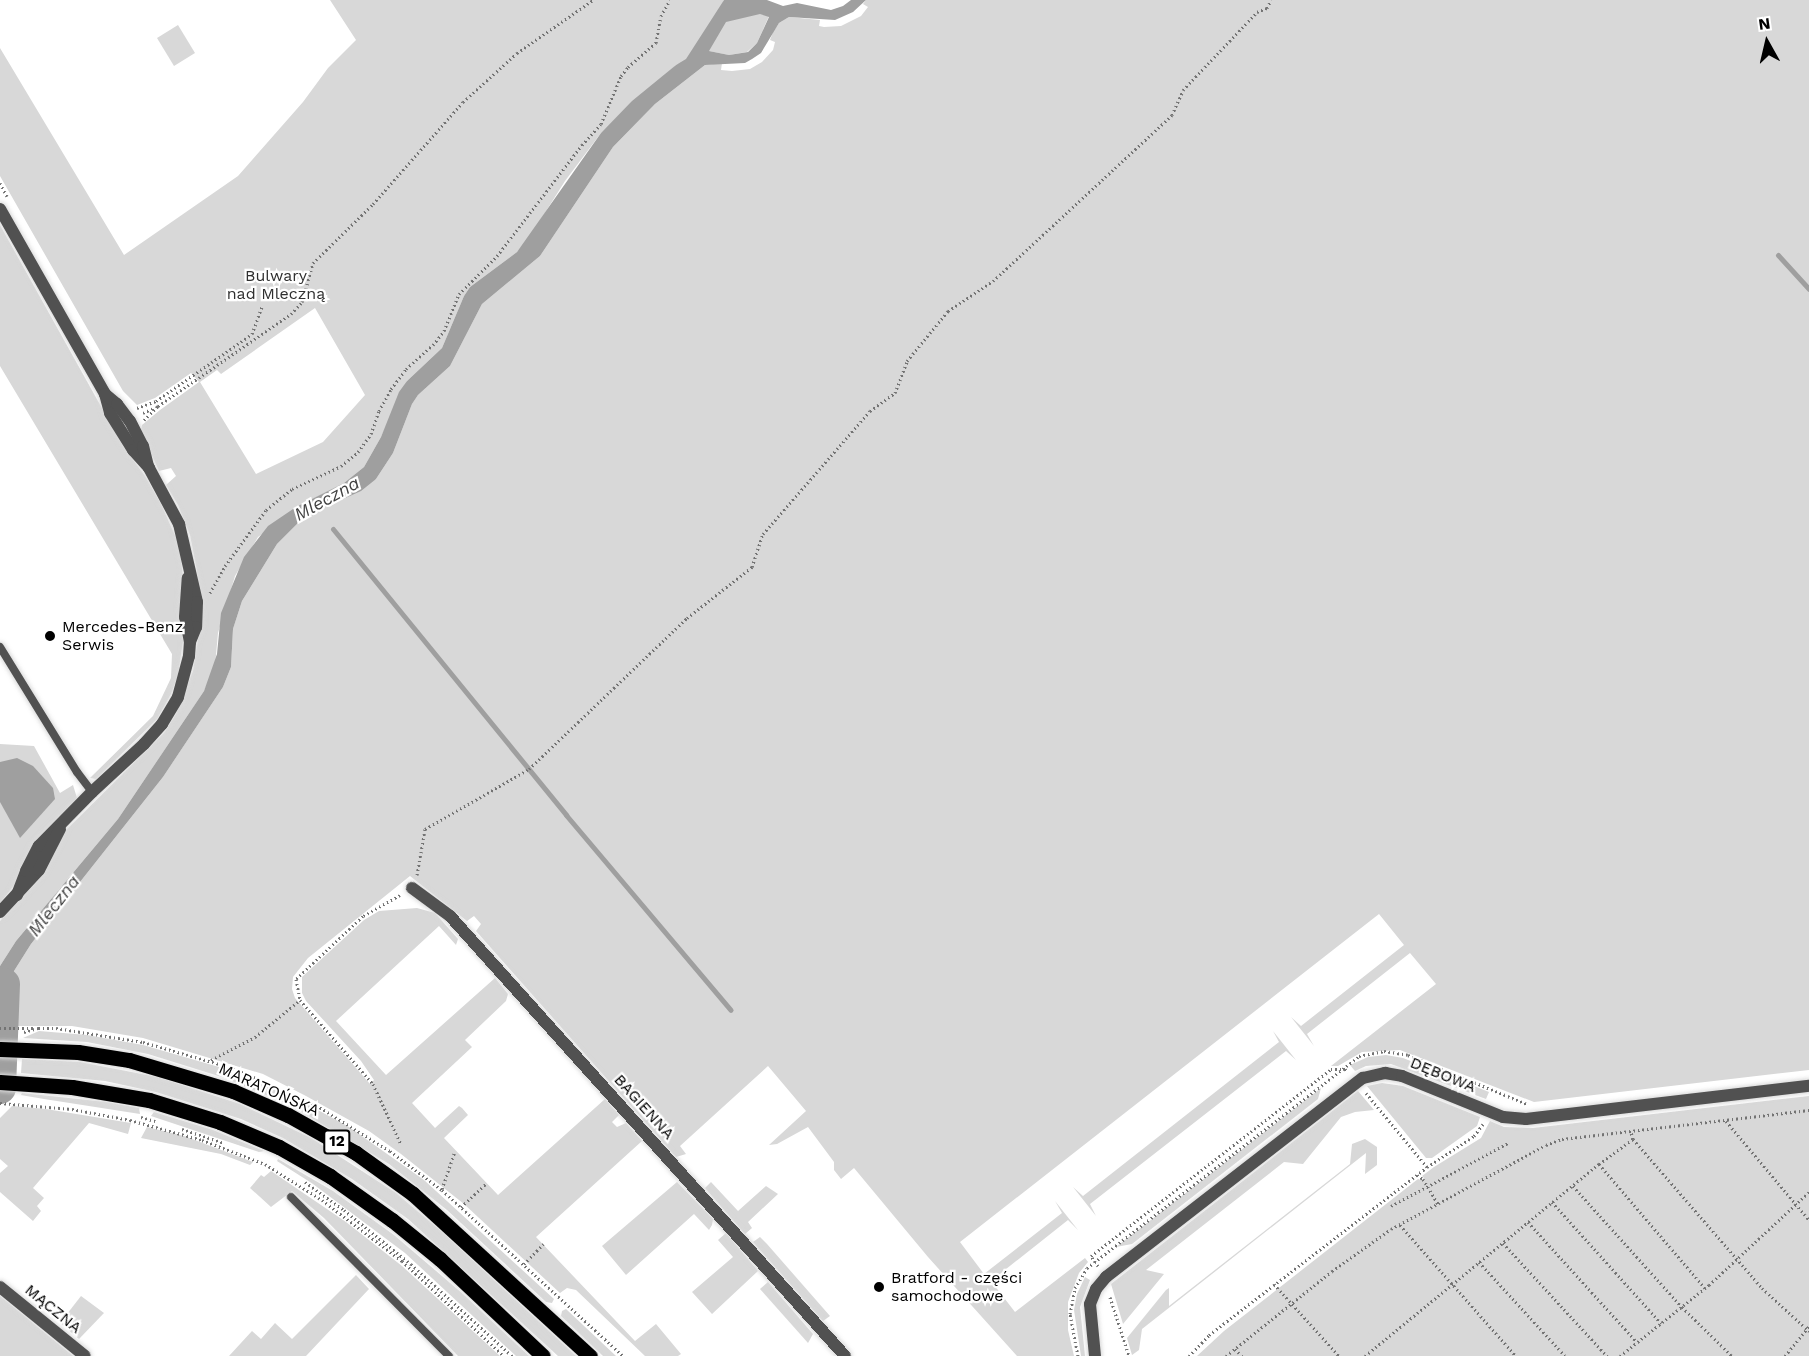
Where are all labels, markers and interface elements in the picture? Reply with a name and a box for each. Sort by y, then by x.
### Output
north arrow [1737,12,1797,72]
text: N [1757,13,1772,34]
park label: Bulwary nad Mleczną [227,266,325,304]
water label: Mleczna [291,472,363,526]
place label: Mercedes-Benz Serwis [62,617,183,655]
marker: Mercedes-Benz Serwis [43,629,57,643]
water label: Mleczna [24,871,84,941]
street label: DĘBOWA [1407,1053,1479,1097]
street label: MARATOŃSKA [216,1059,322,1121]
street label: BAGIENNA [610,1070,678,1144]
road number: 12 [322,1130,352,1154]
place label: Bratford - części samochodowe [891,1268,1022,1306]
street label: MĄCZNA [21,1280,85,1338]
marker: Bratford - części samochodowe [872,1280,886,1294]

